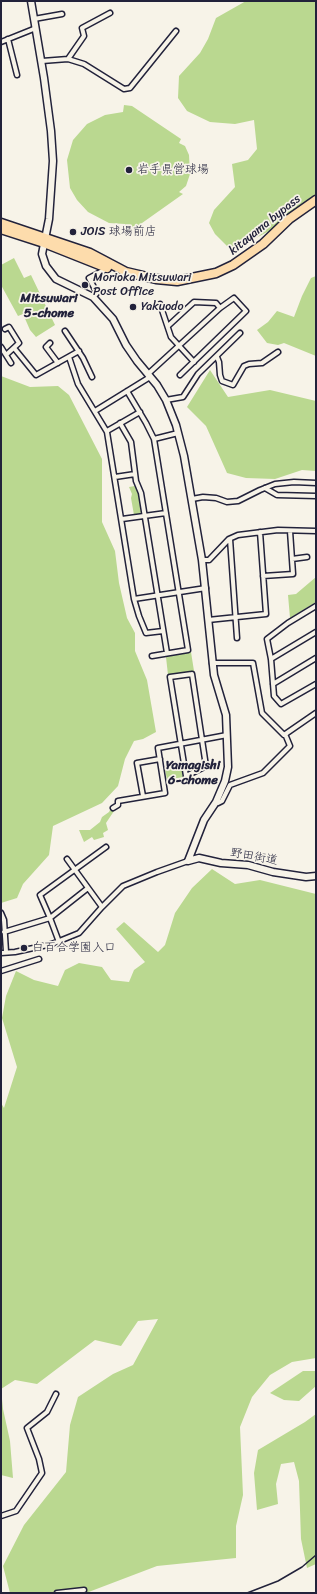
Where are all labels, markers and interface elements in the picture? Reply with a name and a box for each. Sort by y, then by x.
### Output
place label: 岩手県営球場 [137,163,209,177]
marker: 岩手県営球場 [124,165,134,175]
street label: kitayama bypass [226,192,304,258]
place label: JOIS 球場前店 [81,225,157,239]
marker: JOIS 球場前店 [68,227,78,237]
place label: Morioka Mitsuwari Post Office [93,271,191,299]
marker: Morioka Mitsuwari Post Office [80,280,90,290]
district label: Mitsuwari 5-chome [20,291,78,322]
place label: Yakuodo [141,300,184,314]
marker: Yakuodo [128,302,138,312]
district label: Yamagishi 6-chome [166,758,220,789]
street label: 野田街道 [229,846,279,868]
place label: 白百合学園入口 [32,941,116,955]
marker: 白百合学園入口 [19,943,29,953]

